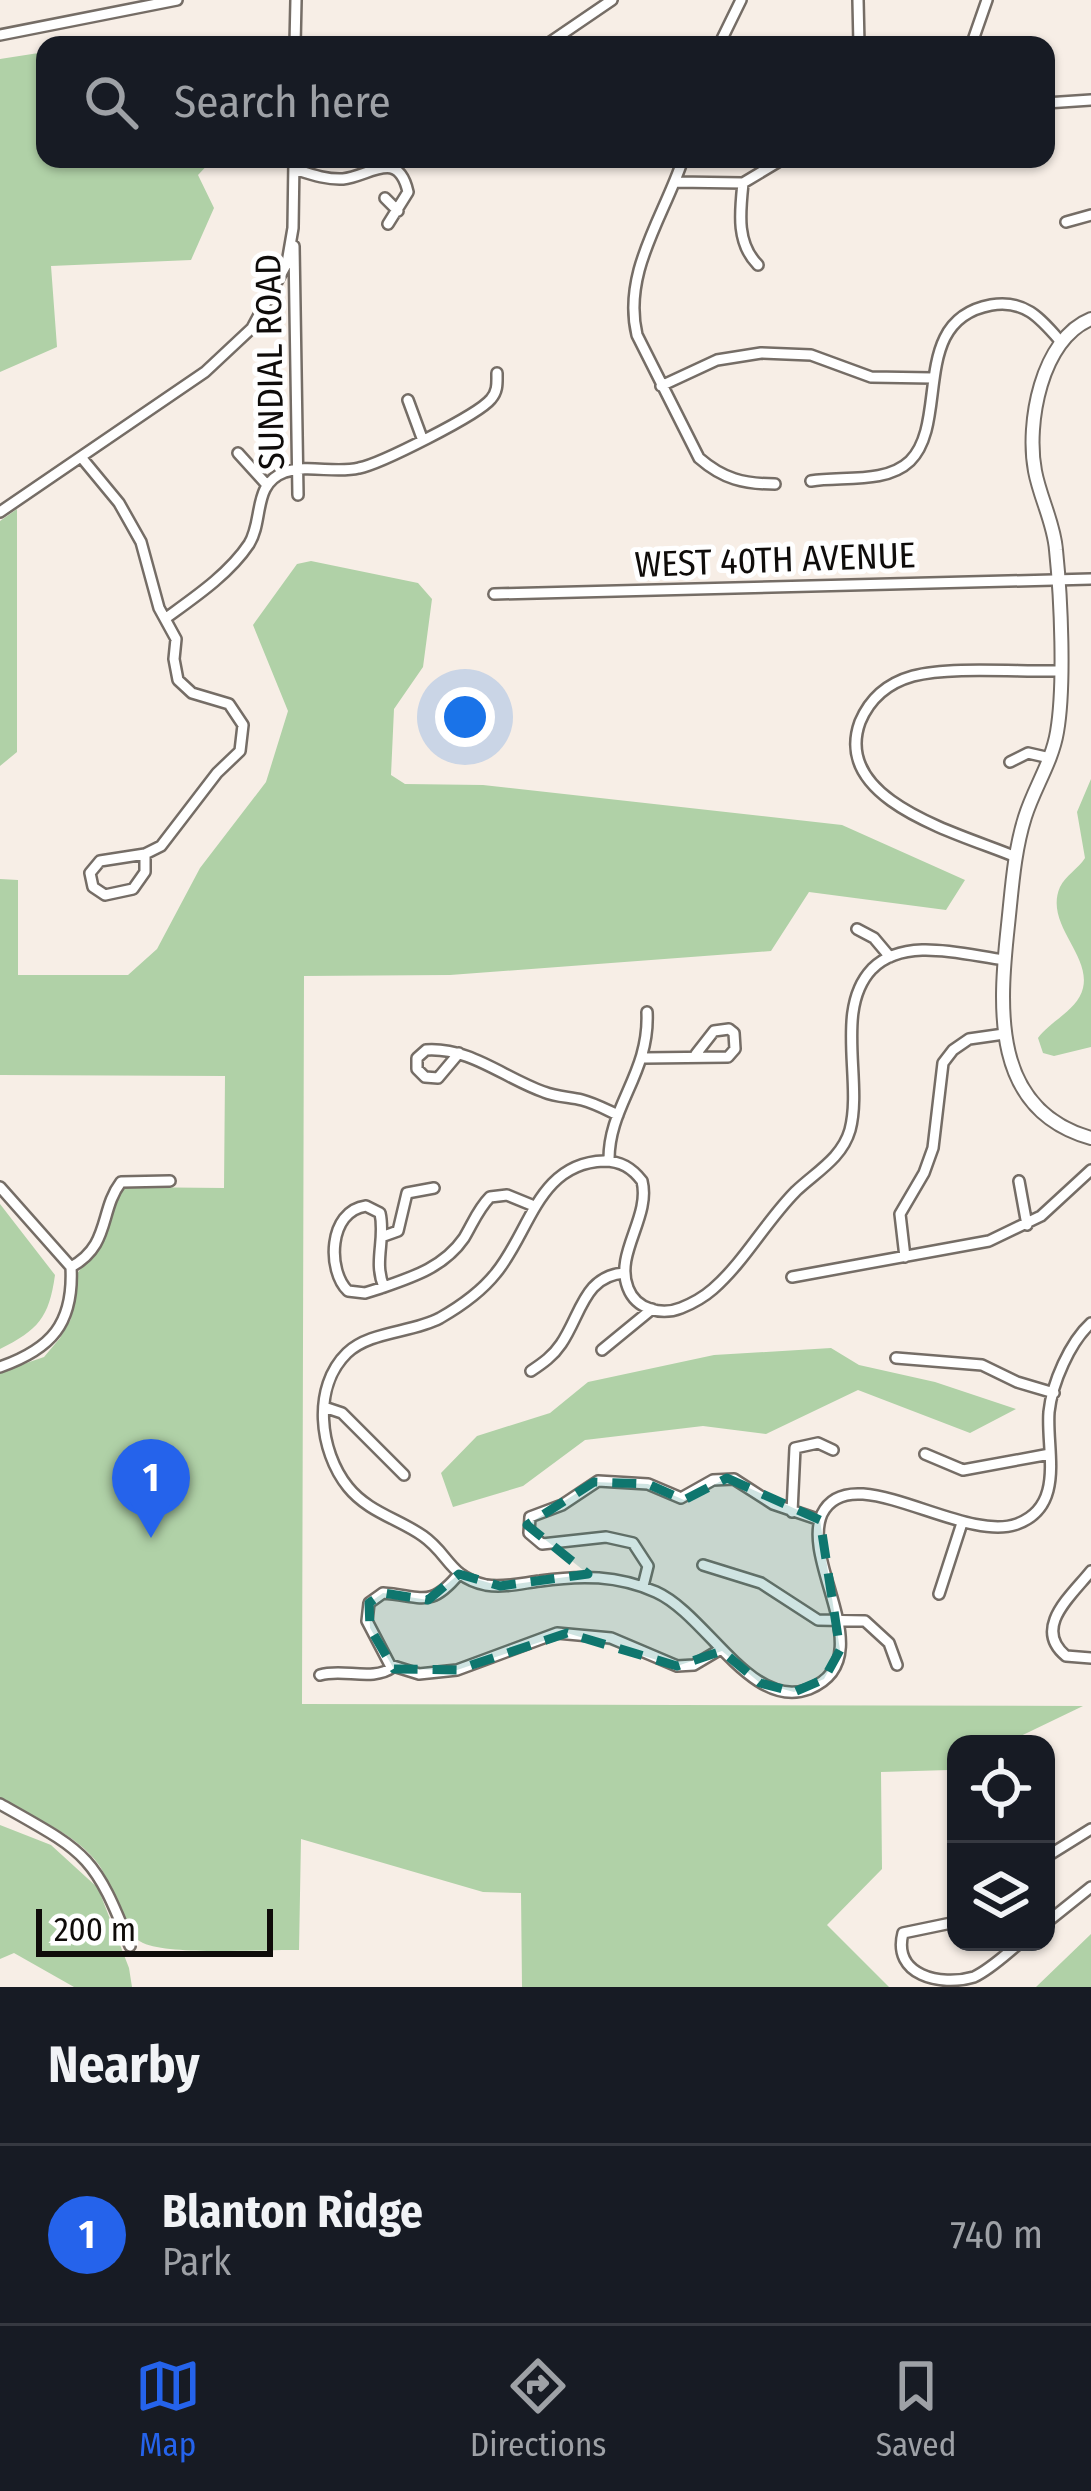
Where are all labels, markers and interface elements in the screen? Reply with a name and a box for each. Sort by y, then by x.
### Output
search box [36,36,1055,168]
icon: search [78,69,144,135]
text: Search here [174,75,391,129]
street label: SUNDIAL ROAD [246,254,294,470]
street label: WEST 40TH AVENUE [634,533,916,587]
your location [435,687,495,747]
pin: 1 [112,1439,190,1538]
map controls [947,1735,1055,1951]
button: locate [947,1735,1055,1843]
button: layers [947,1843,1055,1951]
scale bar [36,1903,273,1956]
text: 200 m [54,1910,136,1950]
text: Nearby [48,2034,200,2096]
text: Blanton Ridge [162,2185,423,2239]
text: 1 [79,2212,95,2258]
text: 740 m [950,2212,1043,2258]
text: Park [162,2239,231,2285]
tab: Map [135,2353,201,2465]
tab: Directions [470,2353,606,2465]
tab: Saved [876,2353,956,2465]

